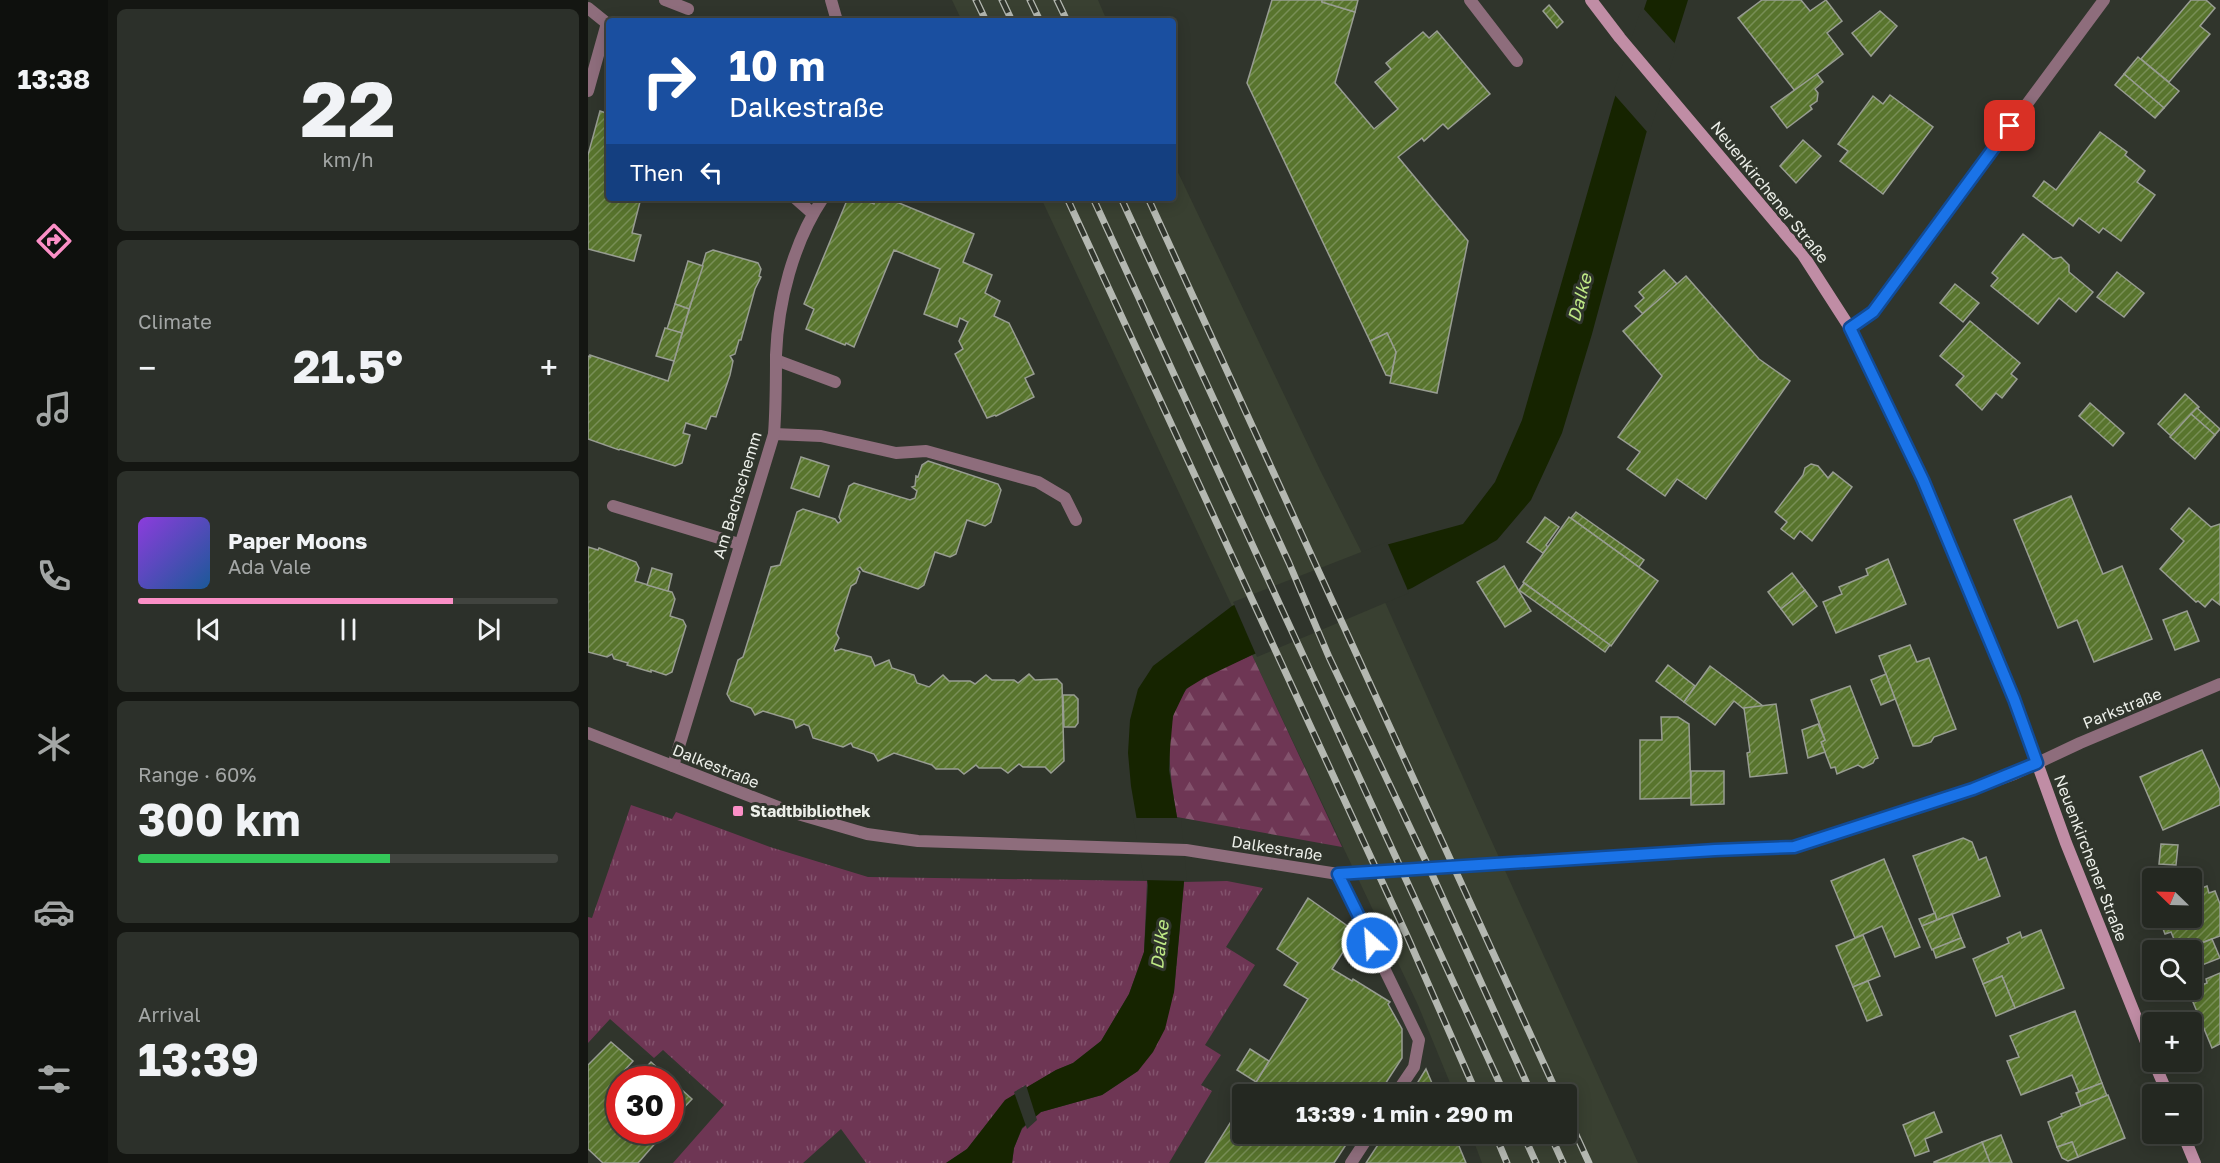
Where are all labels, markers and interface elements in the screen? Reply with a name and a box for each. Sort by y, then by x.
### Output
text: 10 m [729,40,825,90]
icon: right [630,42,708,120]
text: 22 [300,61,396,154]
text: 13:38 [18,63,90,95]
text: Dalkestraße [729,91,884,123]
pin [1984,100,2035,151]
icon: arrive [1993,109,2026,142]
street label: Neuenkirchener Straße [1707,117,1833,267]
text: km/h [323,147,373,171]
icon: left [695,156,728,189]
text: Then [630,159,683,186]
icon: directions [33,220,75,262]
water label: Dalke [1562,270,1596,324]
text: Climate [138,309,212,333]
text: 21.5° [293,339,403,393]
text: − [138,348,156,387]
text: + [540,348,558,387]
icon: music [33,388,75,430]
street label: Am Bachschemm [708,429,766,561]
text: Paper Moons [228,527,367,554]
text: Ada Vale [228,554,311,578]
icon: phone [33,555,75,597]
icon: previous [192,613,225,646]
icon: pause [332,613,365,646]
icon: next [472,613,505,646]
street label: Parkstraße [2080,683,2164,733]
icon: climate [33,723,75,765]
street label: Dalkestraße [670,740,762,792]
text: Range · 60% [138,762,256,786]
street label: Neuenkirchener Straße [2050,772,2132,944]
text: 300 km [138,792,301,846]
place label: Stadtbibliothek [750,801,871,821]
marker: Stadtbibliothek [731,804,745,818]
street label: Dalkestraße [1230,831,1324,865]
north arrow [2142,868,2202,928]
map controls [2142,868,2202,1144]
icon: car [33,891,75,933]
position arrow [1340,911,1404,975]
water label: Dalke [1145,918,1173,970]
button: search [2142,940,2202,1000]
text: Arrival [138,1002,201,1026]
button: + [2142,1012,2202,1072]
text: 13:39 [138,1032,259,1086]
icon: filters [33,1058,75,1100]
speed limit sign: 30 [606,1066,684,1144]
button: − [2142,1084,2202,1144]
text: 13:39 · 1 min · 290 m [1296,1100,1513,1127]

